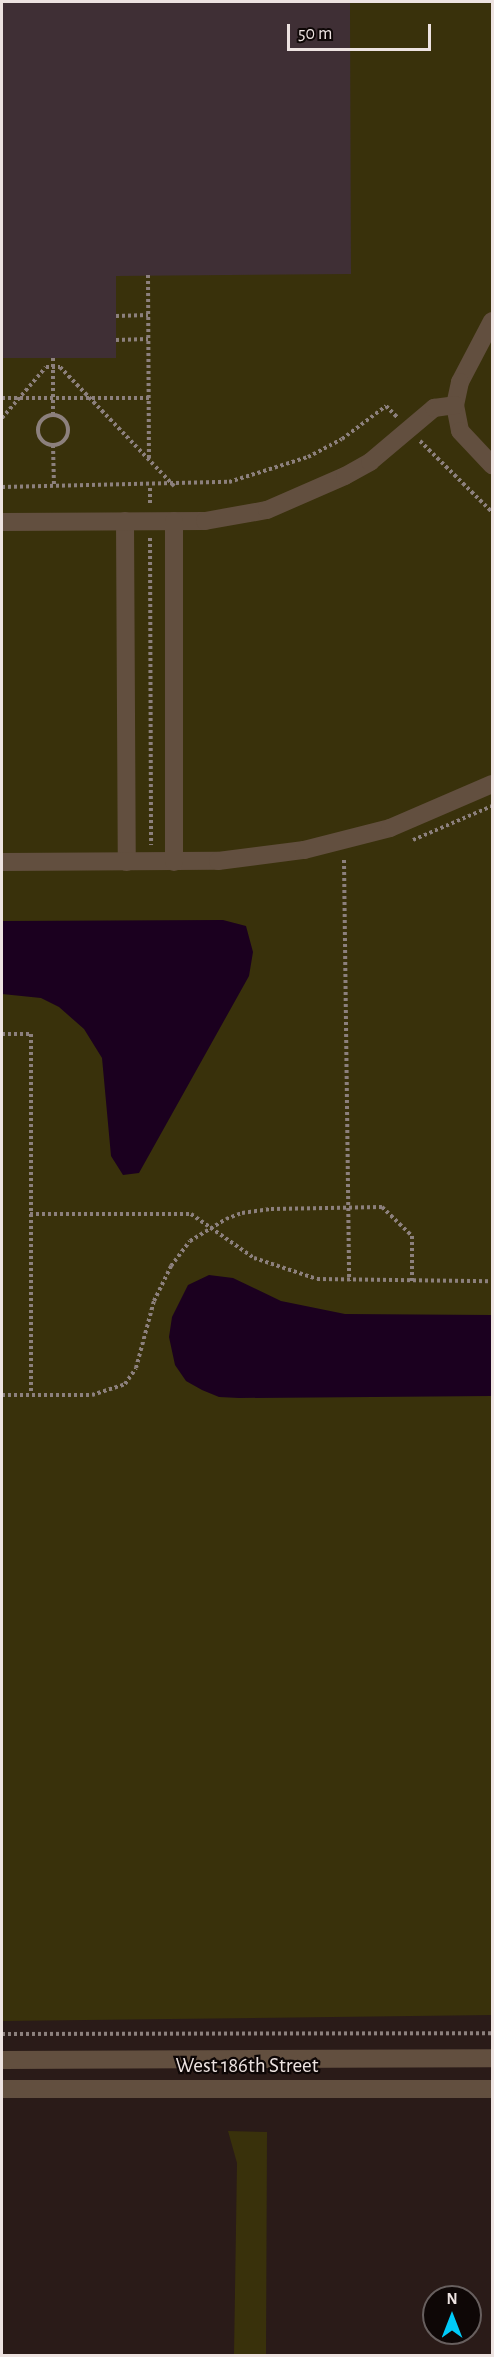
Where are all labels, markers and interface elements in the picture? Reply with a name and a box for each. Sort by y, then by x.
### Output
scale bar [290,12,434,50]
text: 50 m [298,25,332,43]
street label: West 186th Street [175,2053,319,2079]
north arrow [422,2285,482,2345]
text: N [446,2291,458,2307]

